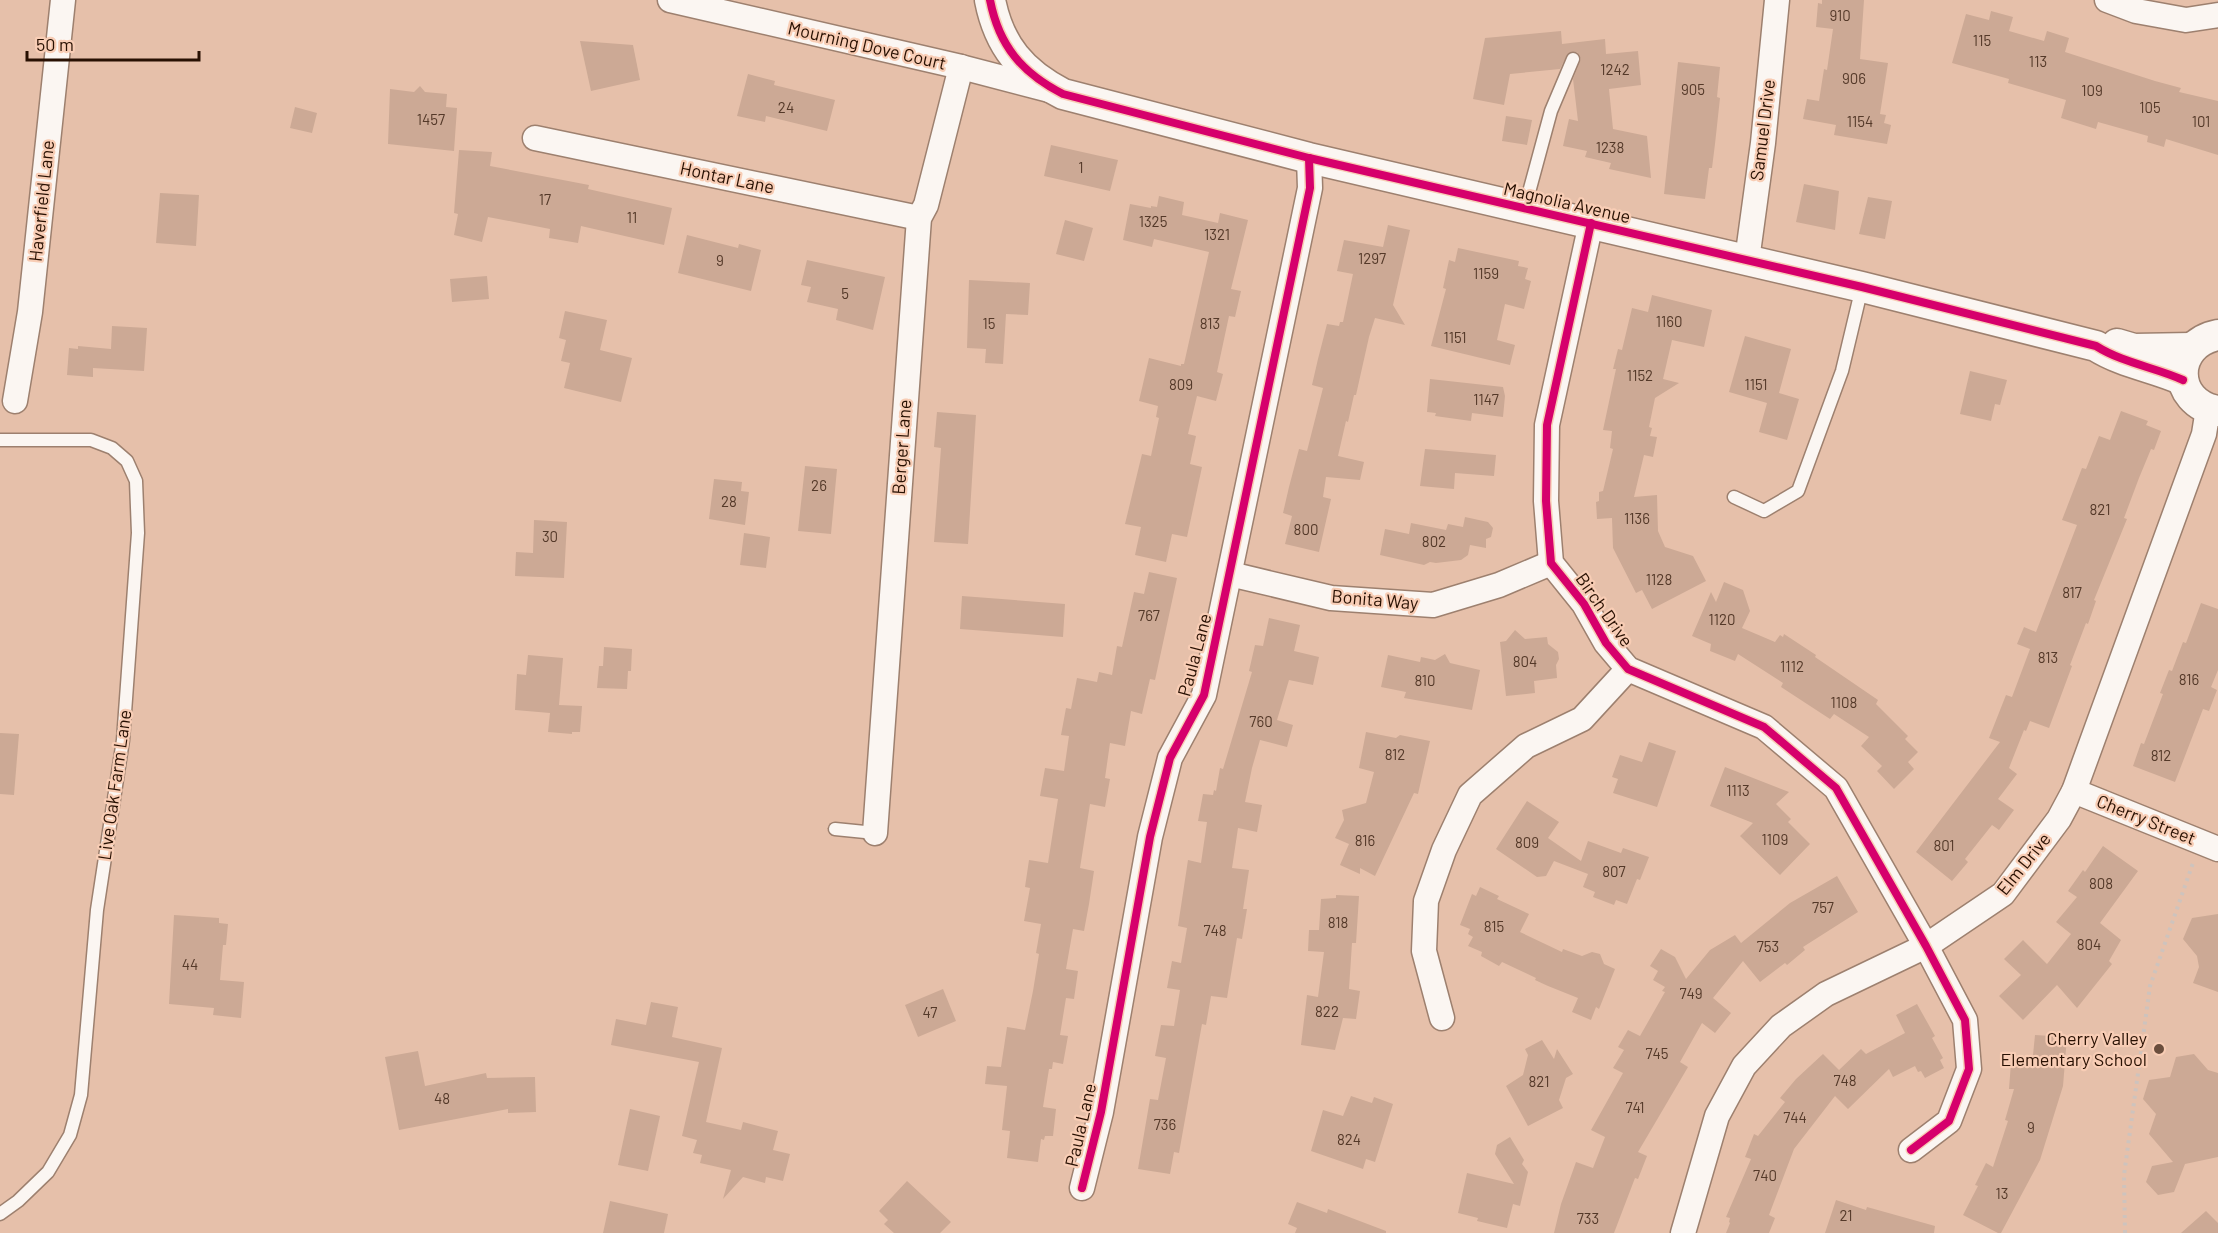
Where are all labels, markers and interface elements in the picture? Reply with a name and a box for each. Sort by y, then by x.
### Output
house number: 910 [1829,6,1851,24]
street label: Mourning Dove Court [786,16,949,74]
scale bar [27,24,200,62]
house number: 115 [1973,31,1991,49]
text: 50 m [36,33,74,55]
house number: 113 [2029,52,2047,70]
house number: 1242 [1600,60,1630,78]
house number: 906 [1842,69,1866,87]
street label: Samuel Drive [1745,78,1779,182]
house number: 905 [1681,80,1705,98]
house number: 109 [2081,81,2103,99]
house number: 24 [778,98,794,116]
house number: 105 [2139,98,2161,116]
house number: 1457 [417,110,445,128]
house number: 1154 [1847,112,1873,130]
house number: 101 [2192,112,2210,130]
house number: 1238 [1596,138,1624,156]
street label: Haverfield Lane [24,139,58,263]
street label: Hontar Lane [678,156,776,198]
house number: 1 [1078,158,1084,176]
street label: Magnolia Avenue [1502,177,1633,227]
house number: 17 [539,190,551,208]
house number: 11 [627,208,637,226]
house number: 1325 [1139,212,1167,230]
house number: 1321 [1204,225,1230,243]
house number: 1297 [1358,249,1386,267]
house number: 9 [716,251,724,269]
house number: 1159 [1473,264,1499,282]
house number: 5 [841,284,849,302]
house number: 1160 [1656,312,1682,330]
house number: 15 [983,314,995,332]
house number: 813 [1200,314,1220,332]
house number: 1151 [1443,328,1467,346]
house number: 1152 [1627,366,1653,384]
house number: 809 [1169,375,1193,393]
house number: 1151 [1744,375,1768,393]
house number: 1147 [1473,390,1499,408]
street label: Berger Lane [887,399,915,495]
house number: 26 [811,476,827,494]
house number: 28 [721,492,737,510]
house number: 821 [2090,500,2110,518]
house number: 1136 [1624,509,1650,527]
house number: 800 [1294,520,1318,538]
house number: 30 [542,527,558,545]
house number: 802 [1422,532,1446,550]
street label: Birch Drive [1571,568,1638,651]
house number: 1128 [1646,570,1672,588]
house number: 817 [2062,583,2082,601]
street label: Bonita Way [1331,584,1419,614]
house number: 767 [1138,606,1160,624]
house number: 1120 [1708,610,1736,628]
street label: Paula Lane [1172,611,1216,699]
house number: 813 [2038,648,2058,666]
house number: 804 [1513,652,1537,670]
house number: 1112 [1780,657,1804,675]
house number: 816 [2179,670,2199,688]
house number: 810 [1414,671,1436,689]
house number: 1108 [1831,693,1857,711]
street label: Live Oak Farm Lane [93,708,135,861]
house number: 760 [1249,712,1273,730]
house number: 812 [1385,745,1405,763]
house number: 812 [2151,746,2171,764]
house number: 1113 [1726,781,1750,799]
street label: Cherry Street [2094,789,2199,849]
street label: Elm Drive [1992,828,2055,899]
house number: 1109 [1762,830,1788,848]
house number: 816 [1355,831,1375,849]
house number: 809 [1515,833,1539,851]
house number: 801 [1933,836,1955,854]
house number: 807 [1602,862,1626,880]
house number: 808 [2089,874,2113,892]
house number: 757 [1812,898,1834,916]
house number: 818 [1328,913,1348,931]
house number: 815 [1484,917,1504,935]
house number: 748 [1203,921,1227,939]
house number: 804 [2077,935,2101,953]
house number: 753 [1757,937,1779,955]
house number: 44 [182,955,198,973]
house number: 749 [1679,984,1703,1002]
house number: 822 [1315,1002,1339,1020]
house number: 47 [923,1003,937,1021]
place label: Cherry Valley Elementary School [2000,1027,2147,1070]
marker: Cherry Valley Elementary School [2152,1042,2166,1056]
house number: 745 [1645,1044,1669,1062]
house number: 748 [1833,1071,1857,1089]
house number: 821 [1529,1072,1549,1090]
street label: Paula Lane [1060,1081,1100,1169]
house number: 48 [434,1089,450,1107]
house number: 741 [1625,1098,1645,1116]
house number: 744 [1783,1108,1807,1126]
house number: 736 [1154,1115,1176,1133]
house number: 9 [2027,1118,2035,1136]
house number: 824 [1337,1130,1361,1148]
house number: 740 [1753,1166,1777,1184]
house number: 13 [1996,1184,2008,1202]
house number: 21 [1839,1206,1853,1224]
house number: 733 [1577,1209,1599,1227]

